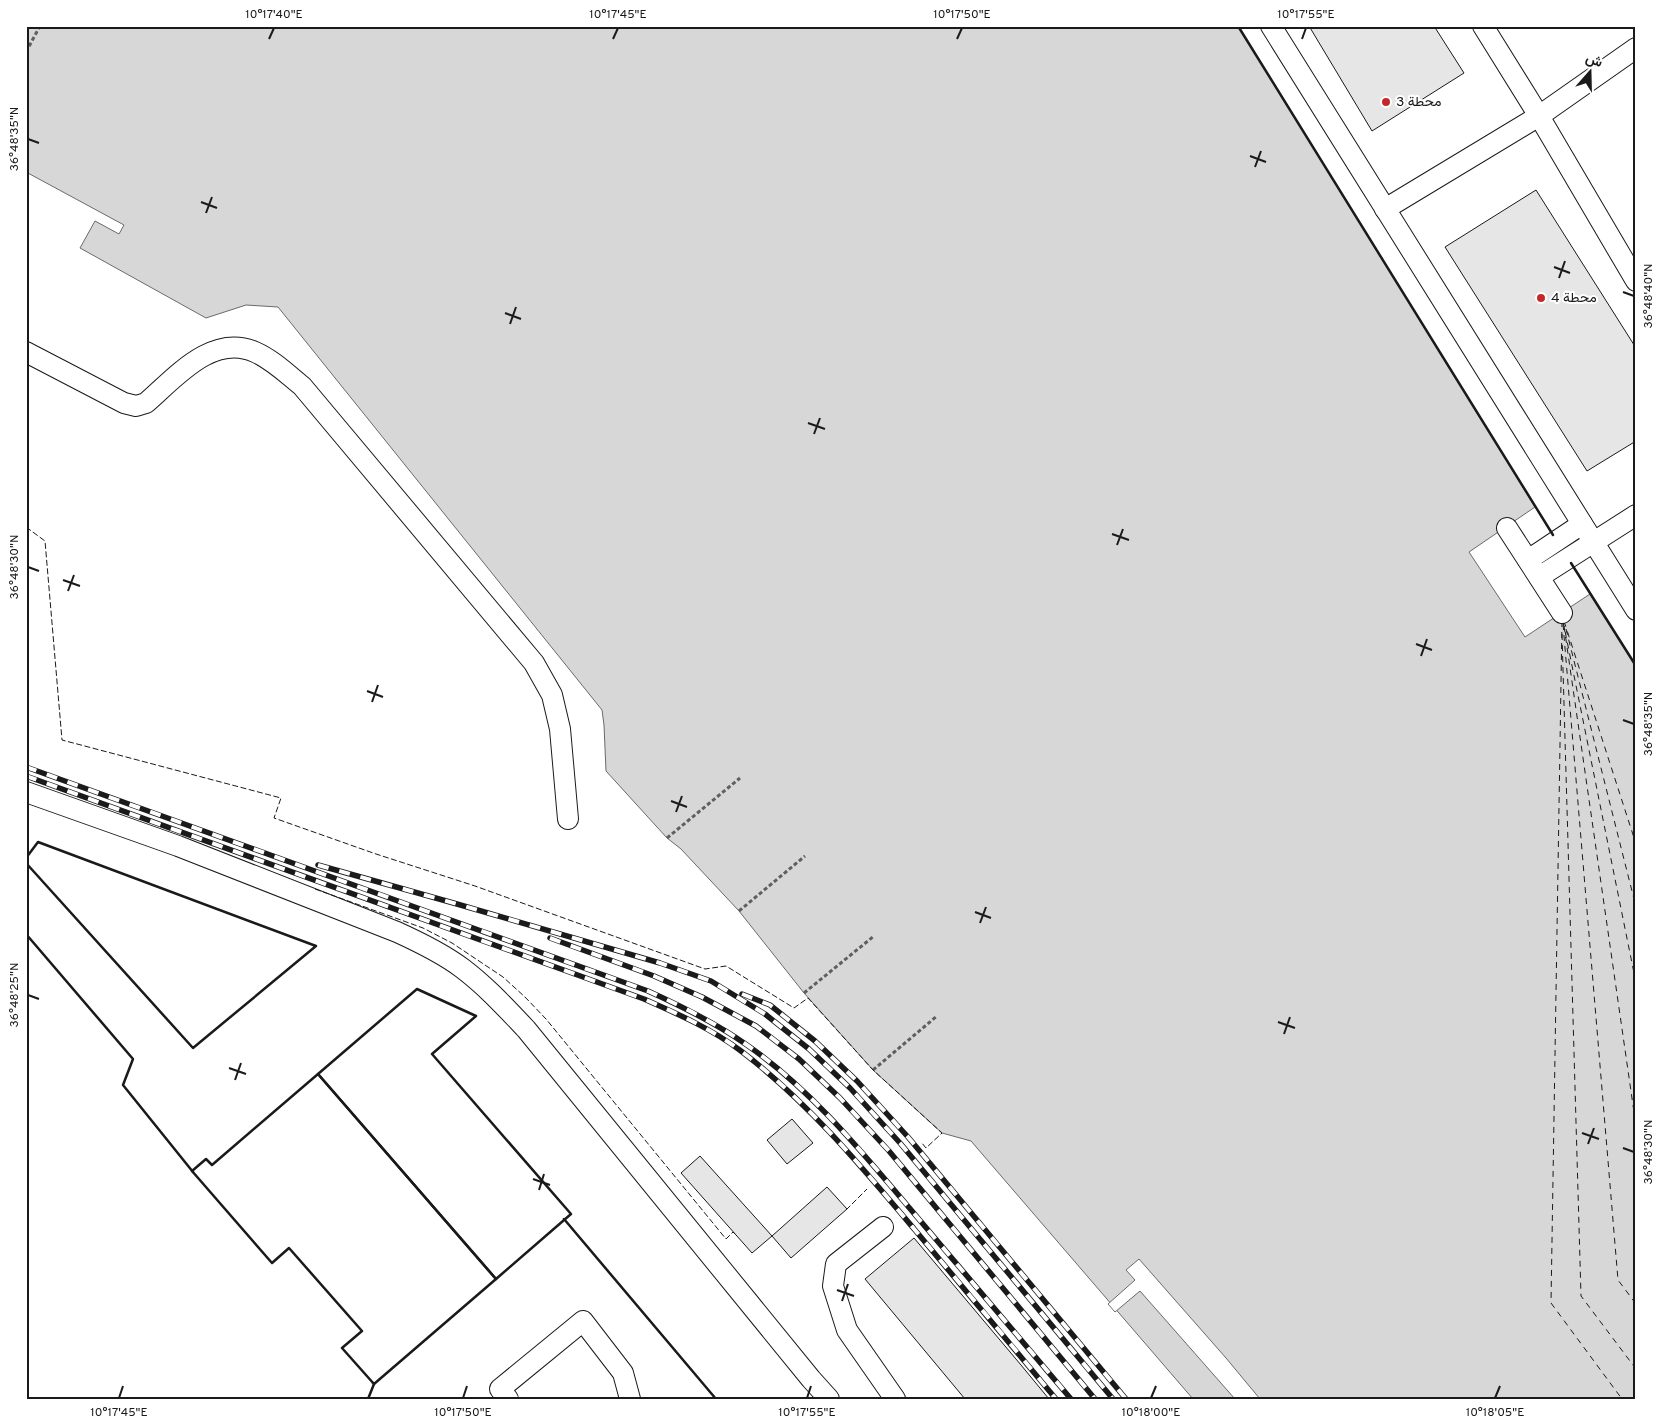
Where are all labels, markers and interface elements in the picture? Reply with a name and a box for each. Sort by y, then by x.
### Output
text: 10°17'40"E [245,7,303,23]
text: 10°17'45"E [589,7,647,23]
text: 10°17'50"E [933,7,991,23]
text: 10°17'55"E [1277,7,1335,23]
north arrow [1564,48,1614,98]
text: ش [1583,50,1605,72]
place label: محطة 3 [1396,94,1441,111]
marker: محطة 3 [1380,96,1392,108]
text: 36°48'35"N [7,107,23,171]
text: 36°48'40"N [1641,263,1657,329]
place label: محطة 4 [1551,290,1597,307]
marker: محطة 4 [1535,292,1547,304]
text: 36°48'30"N [7,535,23,599]
text: 36°48'35"N [1641,692,1657,756]
text: 36°48'25"N [7,963,23,1027]
text: 36°48'30"N [1641,1120,1657,1184]
text: 10°17'45"E [90,1405,148,1421]
text: 10°17'50"E [434,1405,492,1421]
text: 10°17'55"E [778,1405,836,1421]
text: 10°18'00"E [1122,1405,1180,1421]
text: 10°18'05"E [1466,1405,1524,1421]

